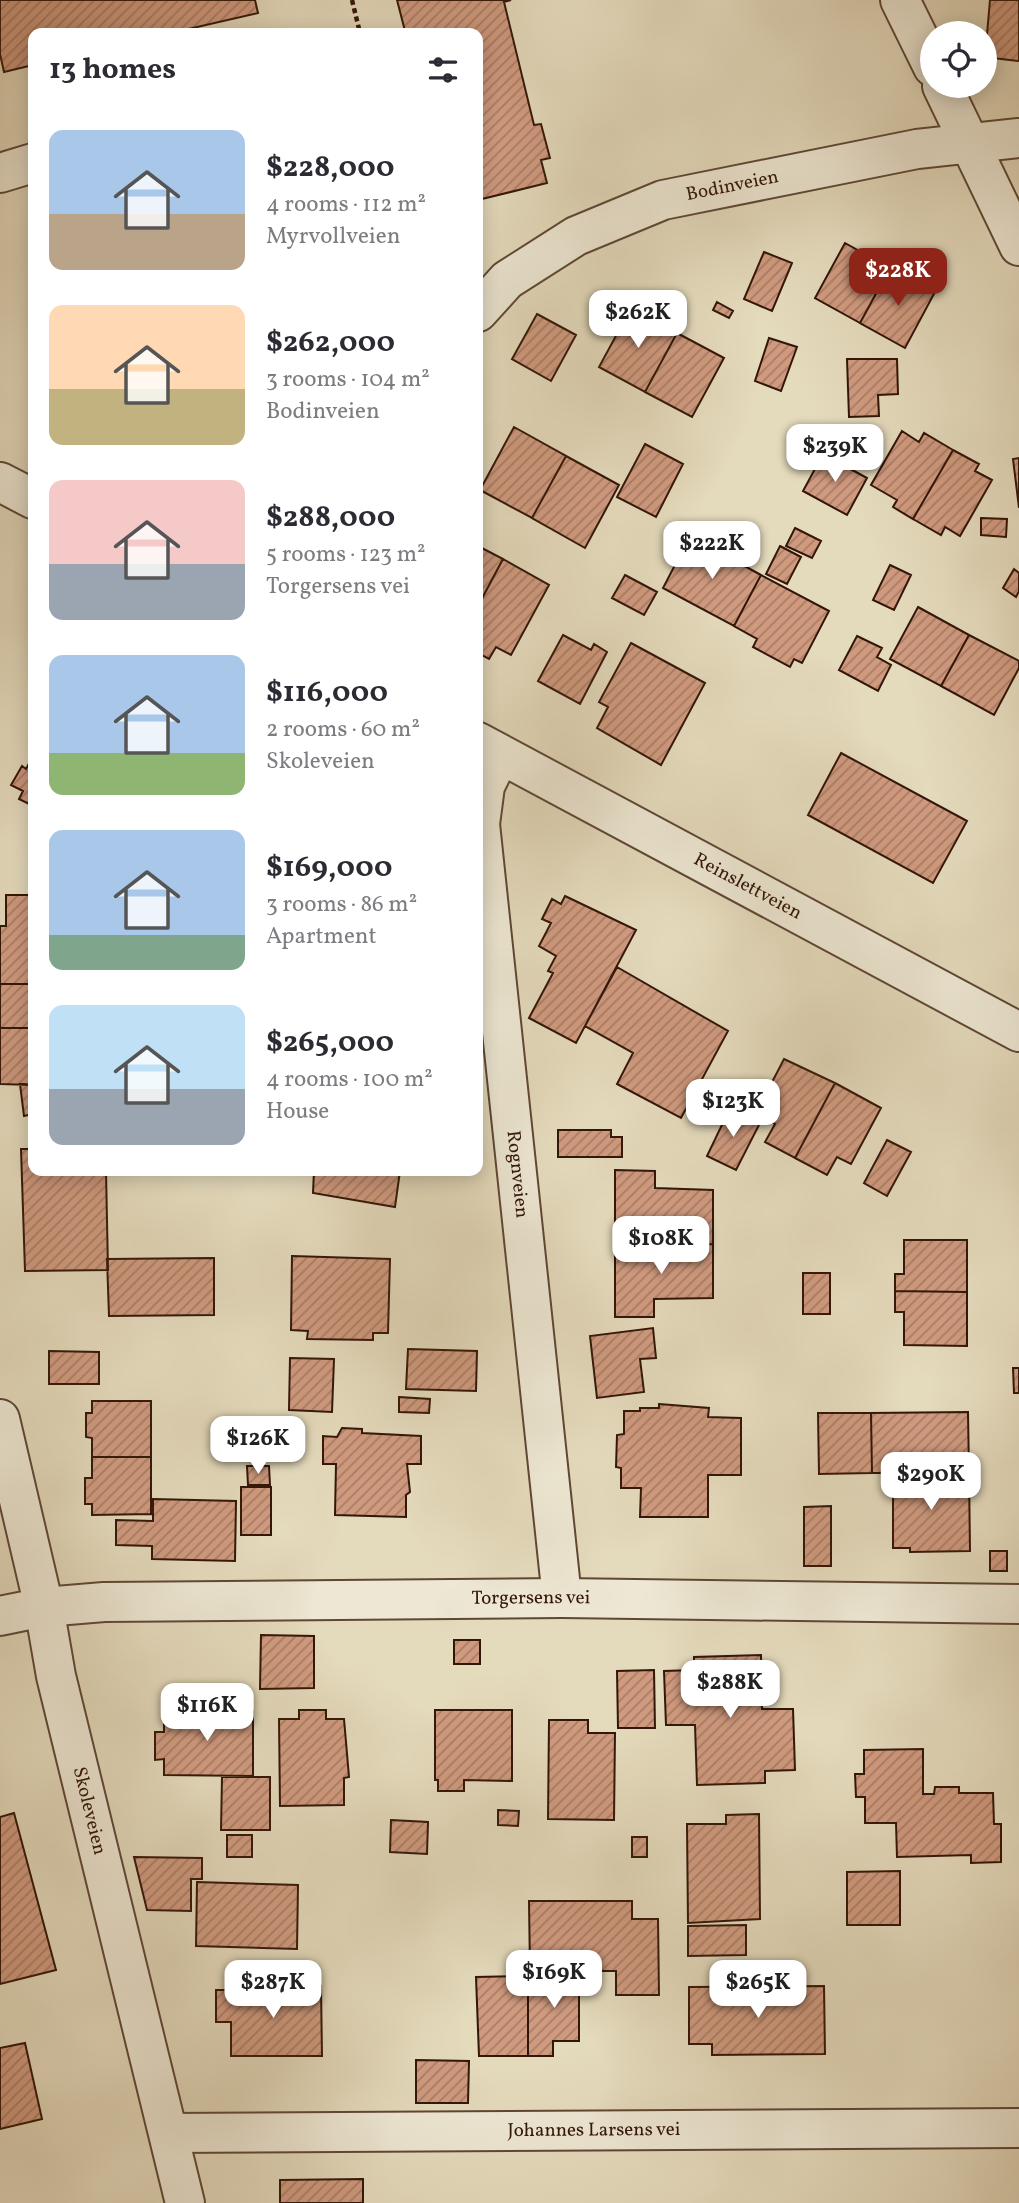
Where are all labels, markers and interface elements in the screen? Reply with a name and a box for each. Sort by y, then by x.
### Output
map controls [920,21,997,98]
button: locate [920,21,997,98]
text: 13 homes [49,49,176,91]
icon: filters [424,51,462,89]
text: $228,000 [266,147,395,189]
icon: home [105,158,189,242]
street label: Bodinveien [684,164,781,208]
text: 4 rooms · 112 m² [266,189,426,221]
text: Myrvollveien [266,221,400,253]
pin: $228K [849,248,947,308]
text: $228K [865,255,931,287]
pin: $262K [589,290,687,350]
text: $262K [605,297,671,329]
text: $262,000 [266,322,395,364]
icon: home [105,333,189,417]
text: 3 rooms · 104 m² [266,364,430,396]
text: Bodinveien [266,396,380,428]
pin: $239K [786,424,884,484]
text: $239K [802,431,868,463]
text: $288,000 [266,497,395,539]
icon: home [105,508,189,592]
pin: $222K [663,522,761,581]
text: $222K [679,528,745,560]
text: 5 rooms · 123 m² [266,539,426,571]
text: Torgersens vei [266,571,410,603]
text: $116,000 [266,672,388,714]
icon: home [105,683,189,767]
text: 2 rooms · 60 m² [266,714,420,746]
text: Skoleveien [266,746,375,778]
text: $169,000 [266,847,393,889]
street label: Reinslettveien [689,847,807,926]
icon: home [105,858,189,942]
text: 3 rooms · 86 m² [266,889,417,921]
text: Apartment [266,921,377,953]
text: $265,000 [266,1022,394,1064]
icon: home [105,1033,189,1117]
text: 4 rooms · 100 m² [266,1064,433,1096]
pin: $123K [684,1080,782,1139]
text: $123K [702,1086,764,1118]
text: House [266,1096,329,1128]
street label: Rognveien [500,1129,535,1219]
pin: $108K [612,1216,710,1276]
text: $108K [628,1223,694,1255]
pin: $126K [209,1416,307,1476]
text: $126K [226,1423,290,1455]
pin: $290K [882,1452,980,1512]
text: $290K [897,1459,965,1491]
street label: Torgersens vei [471,1585,591,1612]
pin: $288K [681,1660,779,1720]
text: $288K [697,1667,763,1699]
pin: $116K [158,1684,256,1743]
text: $116K [177,1690,237,1722]
street label: Skoleveien [66,1764,112,1858]
pin: $169K [505,1951,603,2010]
text: $169K [522,1957,586,1989]
pin: $287K [224,1960,322,2020]
pin: $265K [709,1960,807,2020]
text: $287K [241,1967,305,1999]
text: $265K [725,1967,791,1999]
street label: Johannes Larsens vei [507,2117,681,2144]

